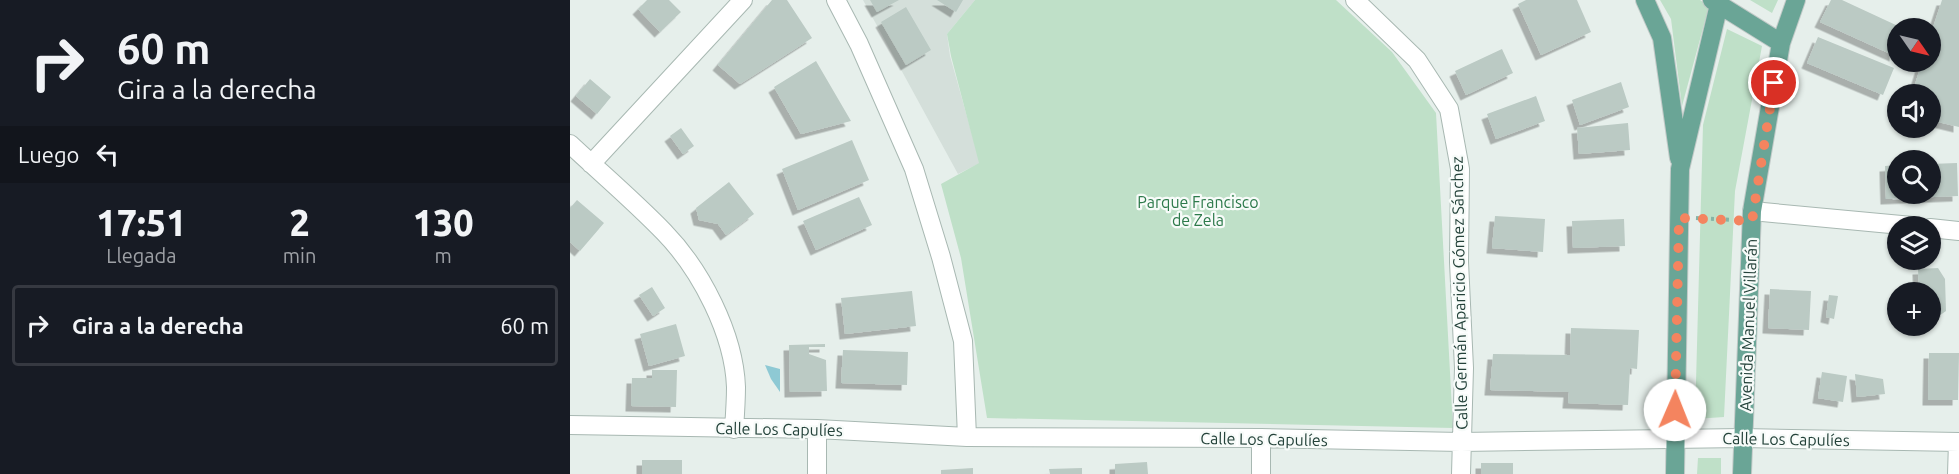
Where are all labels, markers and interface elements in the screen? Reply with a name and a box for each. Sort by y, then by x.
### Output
north arrow [1887,18,1941,72]
map controls [1887,18,1941,336]
icon: right [18,24,96,102]
text: 60 m [117,25,211,72]
pin [1748,57,1799,108]
icon: arrive [1757,66,1790,99]
text: Gira a la derecha [117,74,317,104]
button: sound [1887,84,1941,138]
icon: left [91,138,124,171]
text: Luego [18,142,79,167]
button: search [1887,150,1941,204]
street label: Calle Germán Aparicio Gómez Sánchez [1448,156,1470,430]
park label: Parque Francisco de Zela [1137,193,1259,229]
text: 17:51 [96,202,186,243]
text: 2 [289,202,310,243]
text: 130 [413,202,474,243]
button: layers [1887,216,1941,270]
street label: Avenida Manuel Villarán [1736,238,1760,412]
text: Llegada [106,244,177,267]
text: min [283,244,316,267]
text: m [435,244,452,267]
button: + [1887,282,1941,336]
icon: right [21,309,54,342]
text: Gira a la derecha [72,313,244,338]
text: 60 m [500,313,549,338]
position arrow [1643,378,1707,442]
street label: Calle Los Capulíes [715,419,843,439]
street label: Calle Los Capulíes [1200,429,1328,449]
street label: Calle Los Capulíes [1722,429,1850,449]

